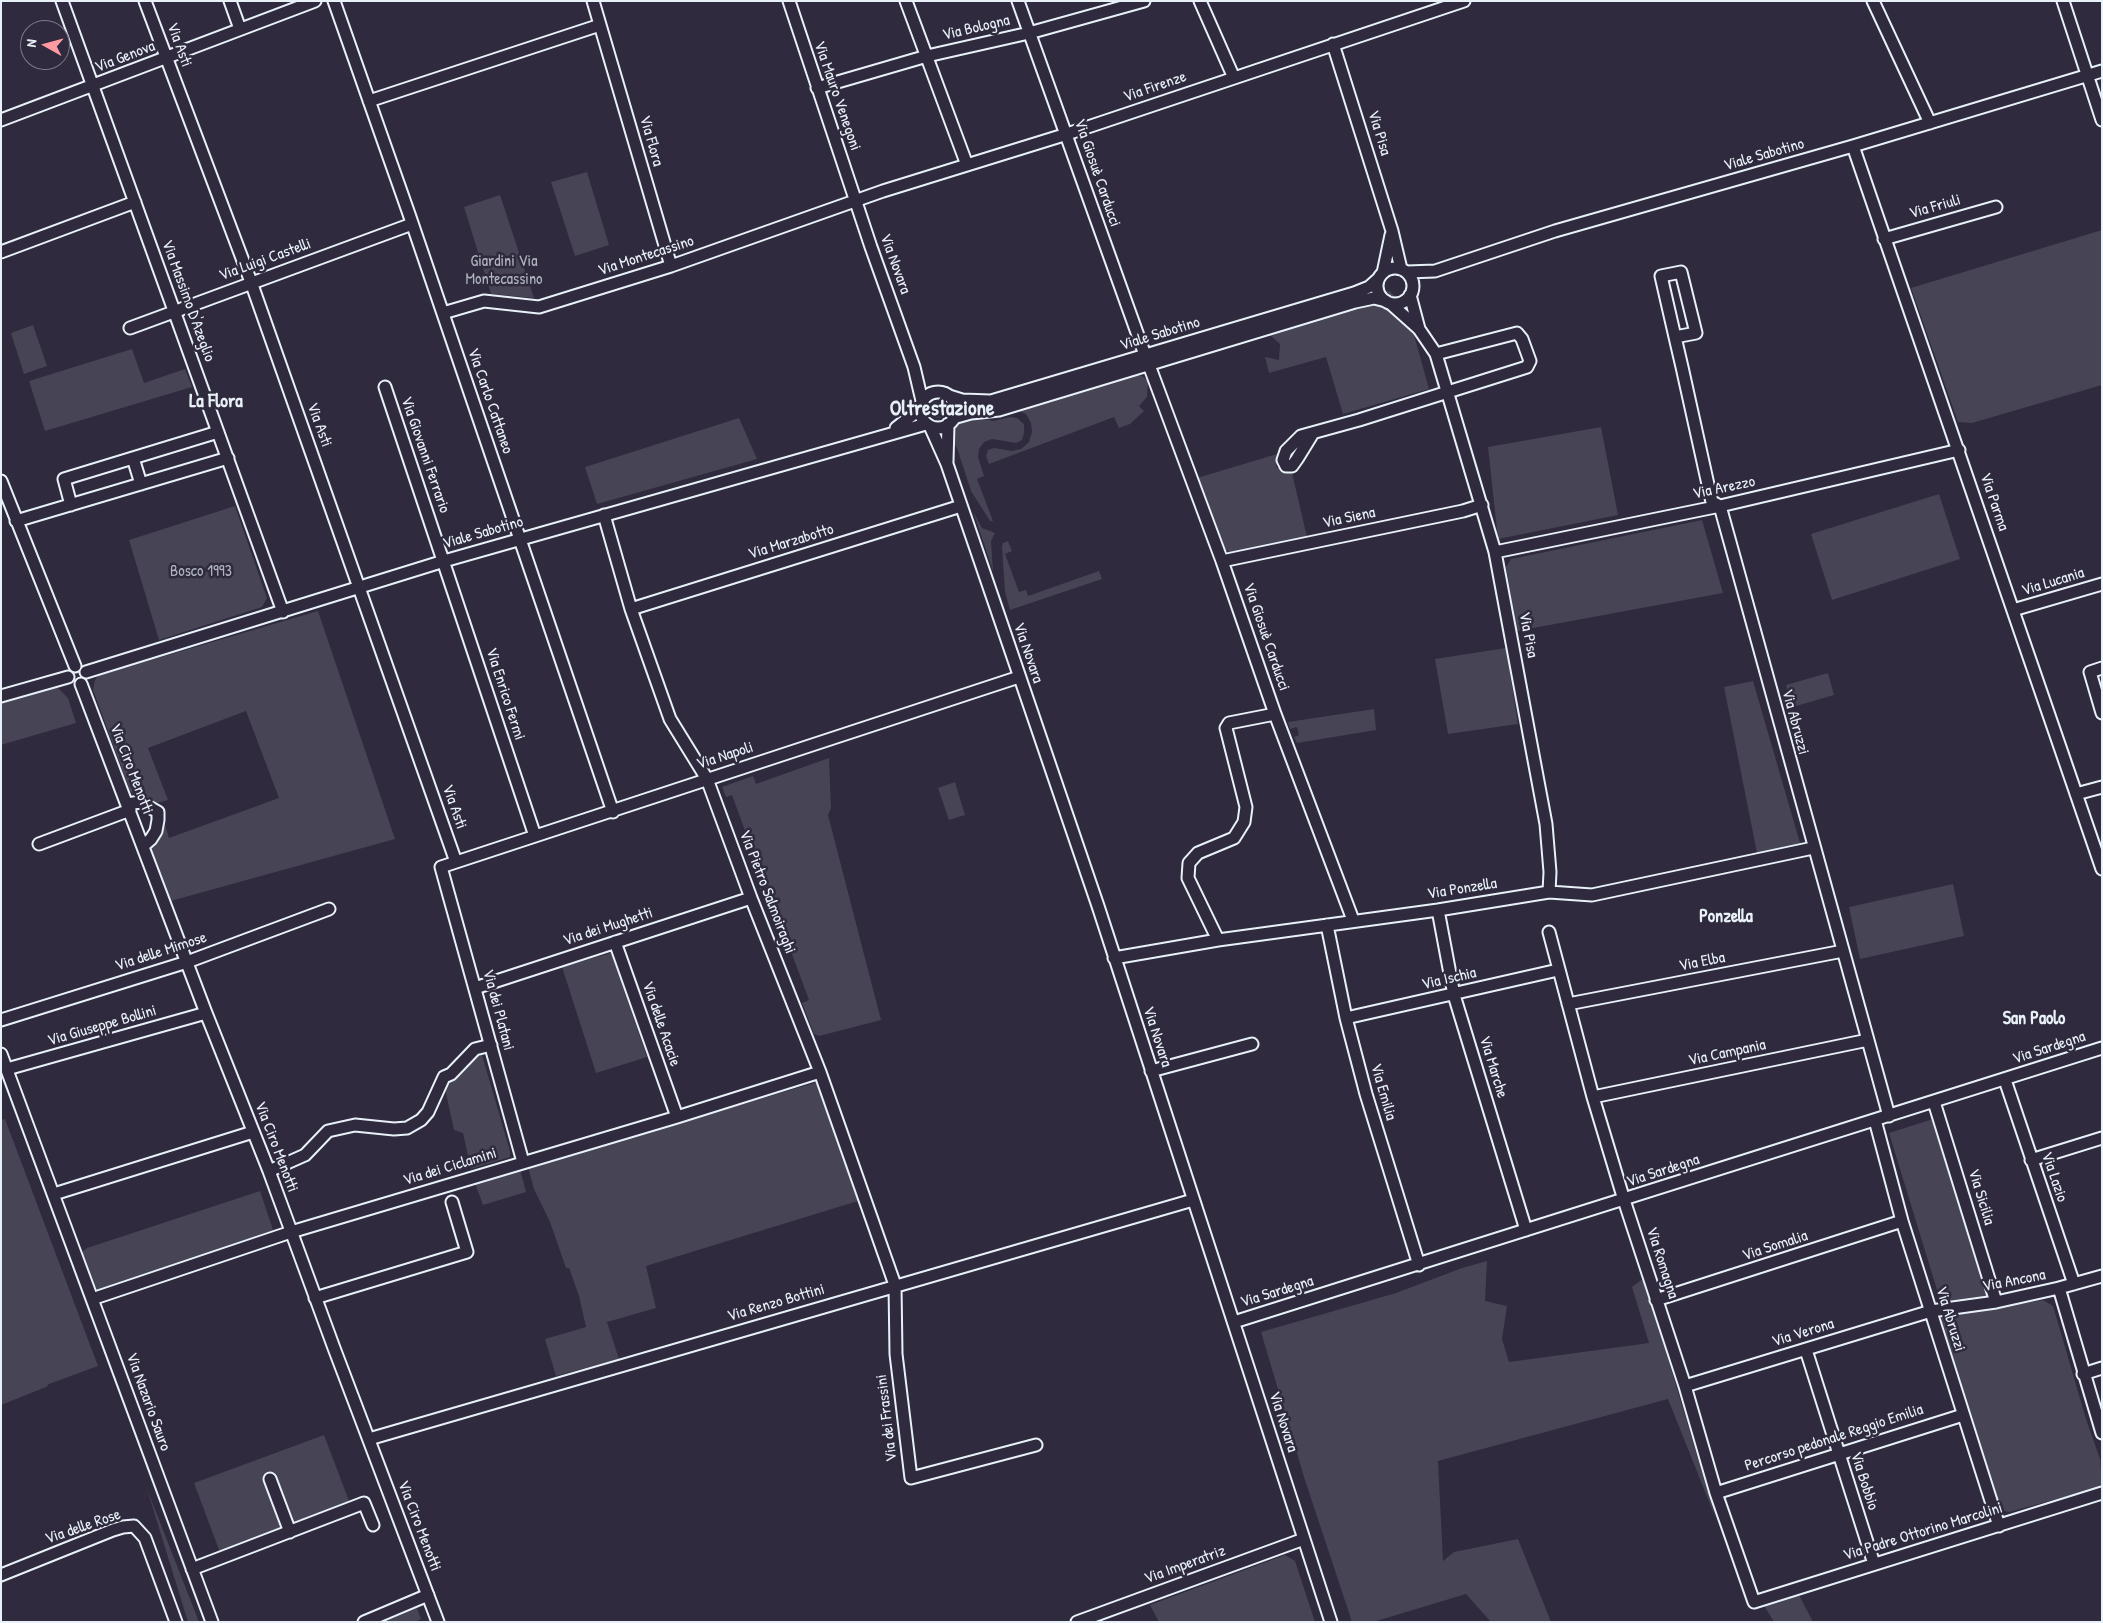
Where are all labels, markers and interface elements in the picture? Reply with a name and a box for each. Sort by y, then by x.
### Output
street label: Via Bologna [941,11,1011,45]
north arrow [20,20,70,70]
street label: Via Asti [162,20,196,70]
street label: Via Genova [92,37,158,77]
text: N [21,38,40,48]
street label: Via Mauro Venegoni [809,39,865,153]
street label: Via Firenze [1121,67,1189,107]
street label: Via Pisa [1363,108,1395,158]
street label: Via Flora [635,114,667,168]
street label: Via Giosuè Carducci [1070,117,1124,229]
street label: Viale Sabotino [1722,134,1806,176]
street label: Via Friuli [1907,191,1963,223]
street label: Via Montecassino [596,231,696,281]
street label: Via Novara [875,231,915,297]
street label: Via Luigi Castelli [216,234,314,286]
street label: Via Massimo D'Azeglio [157,238,219,364]
park label: Giardini Via Montecassino [465,252,543,290]
street label: Viale Sabotino [1118,313,1202,355]
street label: Via Carlo Cattaneo [463,346,517,456]
district label: La Flora [189,391,243,413]
street label: Via Giovanni Ferrario [396,394,454,516]
district label: Oltrestazione [890,396,994,422]
street label: Via Asti [302,400,336,450]
street label: Via Parma [1975,471,2013,533]
street label: Via Arezzo [1691,472,1757,504]
street label: Via Siena [1321,503,1377,533]
street label: Viale Sabotino [441,512,525,554]
street label: Via Marzabotto [746,520,836,564]
park label: Bosco 1993 [170,562,232,582]
street label: Via Lucania [2019,563,2087,601]
street label: Via Giosuè Carducci [1239,581,1293,693]
street label: Via Pisa [1514,610,1542,660]
street label: Via Novara [1009,620,1047,686]
street label: Via Enrico Fermi [481,645,529,743]
street label: Via Abruzzi [1777,687,1813,757]
street label: Via Ciro Menotti [105,721,157,817]
street label: Via Napoli [694,738,756,774]
street label: Via Asti [438,782,470,832]
street label: Via Pietro Salmoiraghi [735,828,799,956]
street label: Via Ponzella [1426,874,1498,904]
street label: Via dei Mughetti [561,903,655,951]
district label: Ponzella [1699,906,1753,928]
street label: Via delle Mimose [113,928,209,976]
street label: Via Elba [1677,948,1727,976]
street label: Via Ischia [1420,963,1478,995]
street label: Via dei Platani [478,967,518,1053]
street label: Via delle Acacie [638,979,684,1069]
street label: Via Giuseppe Bollini [45,1001,159,1051]
street label: Via Novara [1138,1004,1176,1070]
district label: San Paolo [2003,1008,2065,1030]
street label: Via Sardegna [2010,1027,2088,1069]
street label: Via Marche [1474,1034,1512,1100]
street label: Via Campania [1687,1035,1767,1071]
street label: Via Emilia [1366,1061,1400,1123]
street label: Via Ciro Menotti [250,1099,302,1195]
street label: Via dei Ciclamini [401,1144,499,1190]
street label: Via Lazio [2037,1149,2071,1205]
street label: Via Sardegna [1624,1150,1702,1192]
street label: Via Sicilia [1963,1167,1999,1227]
street label: Via Romagna [1641,1225,1683,1301]
street label: Via Somalia [1740,1226,1810,1266]
street label: Via Ancona [1981,1265,2047,1297]
street label: Via Sardegna [1238,1272,1316,1312]
street label: Via Renzo Bottini [725,1280,827,1326]
street label: Via Abruzzi [1931,1284,1969,1354]
street label: Via Verona [1770,1314,1836,1352]
street label: Via Nazario Sauro [121,1350,175,1454]
street label: Via dei Frassini [872,1373,902,1463]
street label: Via Novara [1264,1389,1302,1455]
street label: Percorso pedonale Reggio Emilia [1742,1400,1926,1476]
street label: Via Bobbio [1846,1449,1882,1513]
street label: Via Ciro Menotti [393,1478,445,1574]
street label: Via Padre Ottorino Marcolini [1841,1499,2005,1565]
street label: Via delle Rose [43,1505,123,1549]
street label: Via Imperatriz [1142,1541,1228,1589]

